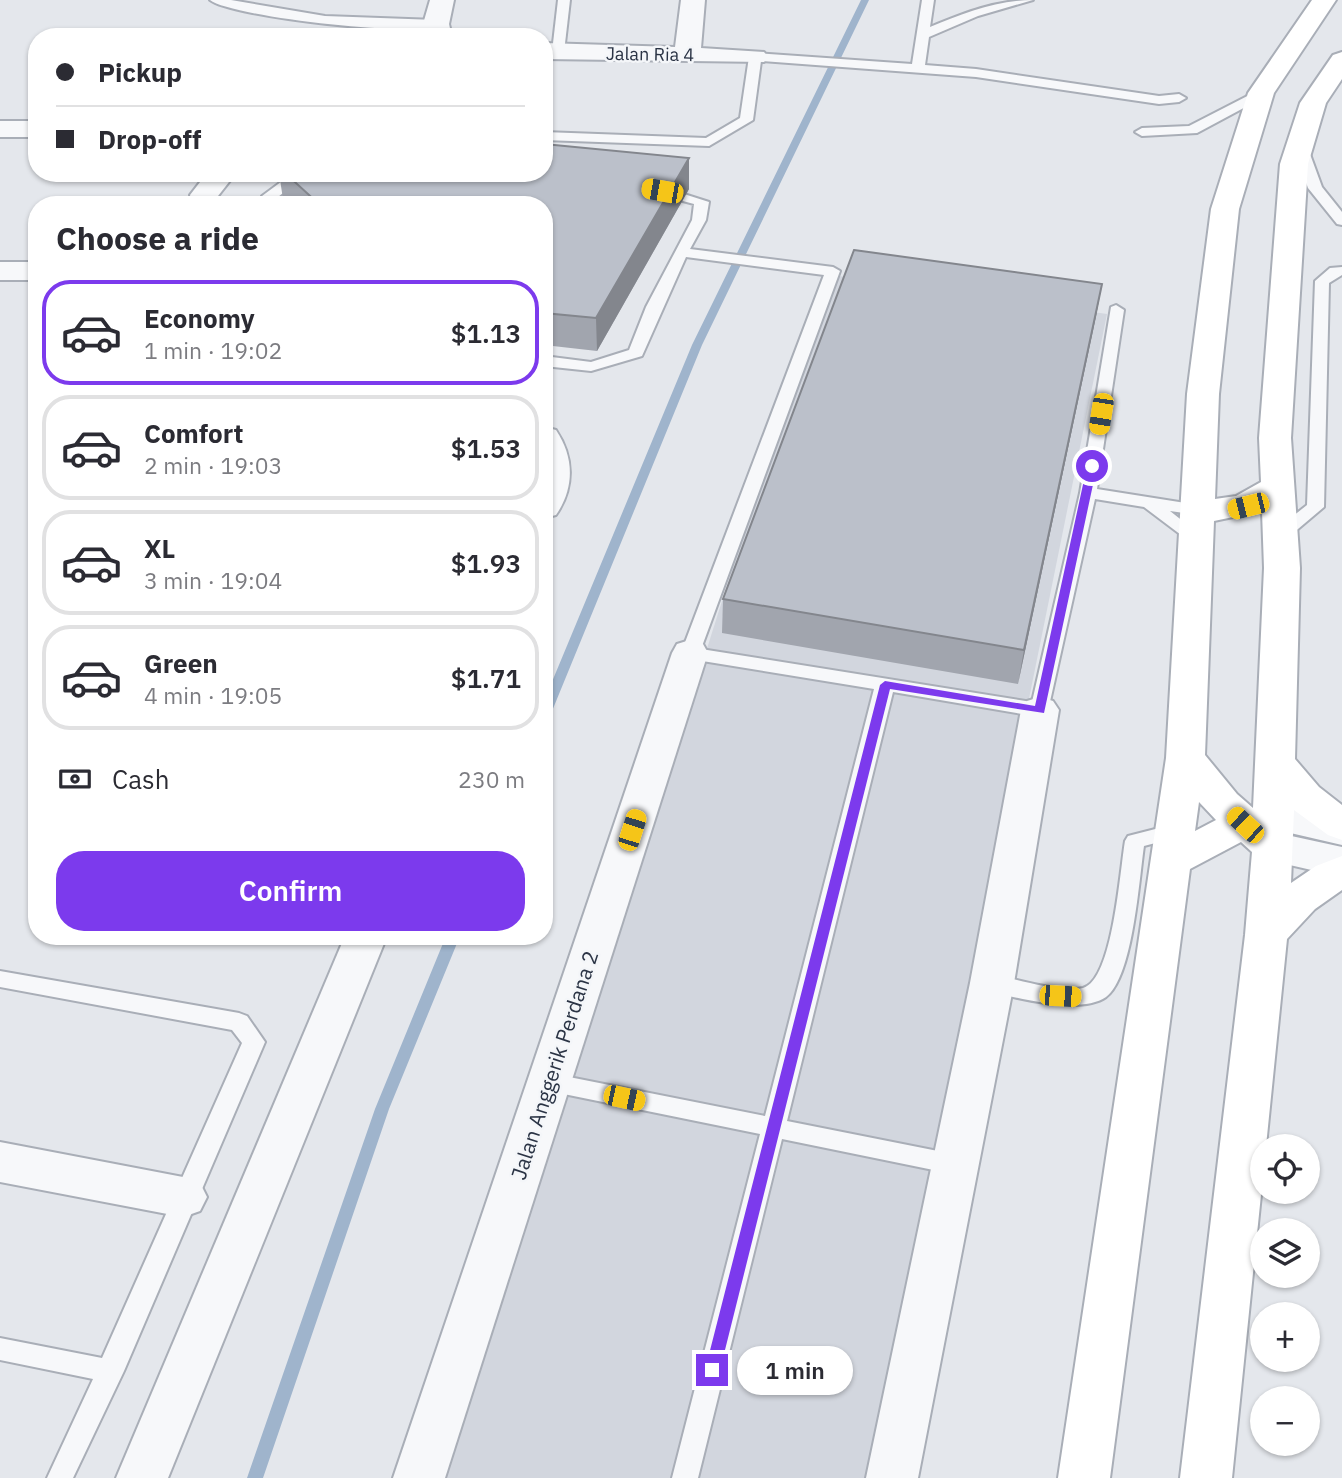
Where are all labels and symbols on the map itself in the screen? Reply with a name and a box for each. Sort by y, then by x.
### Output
street label: Jalan Ria 4 [606,42,695,66]
car [640,177,685,205]
car [1088,392,1115,436]
route start [1076,450,1108,482]
car [1226,491,1271,521]
car [1223,803,1268,847]
car [616,807,649,853]
street label: Jalan Anggerik Perdana 2 [504,947,604,1183]
car [1039,984,1082,1008]
car [602,1083,647,1113]
callout: 1 min [736,1346,852,1394]
route end [696,1354,728,1386]

